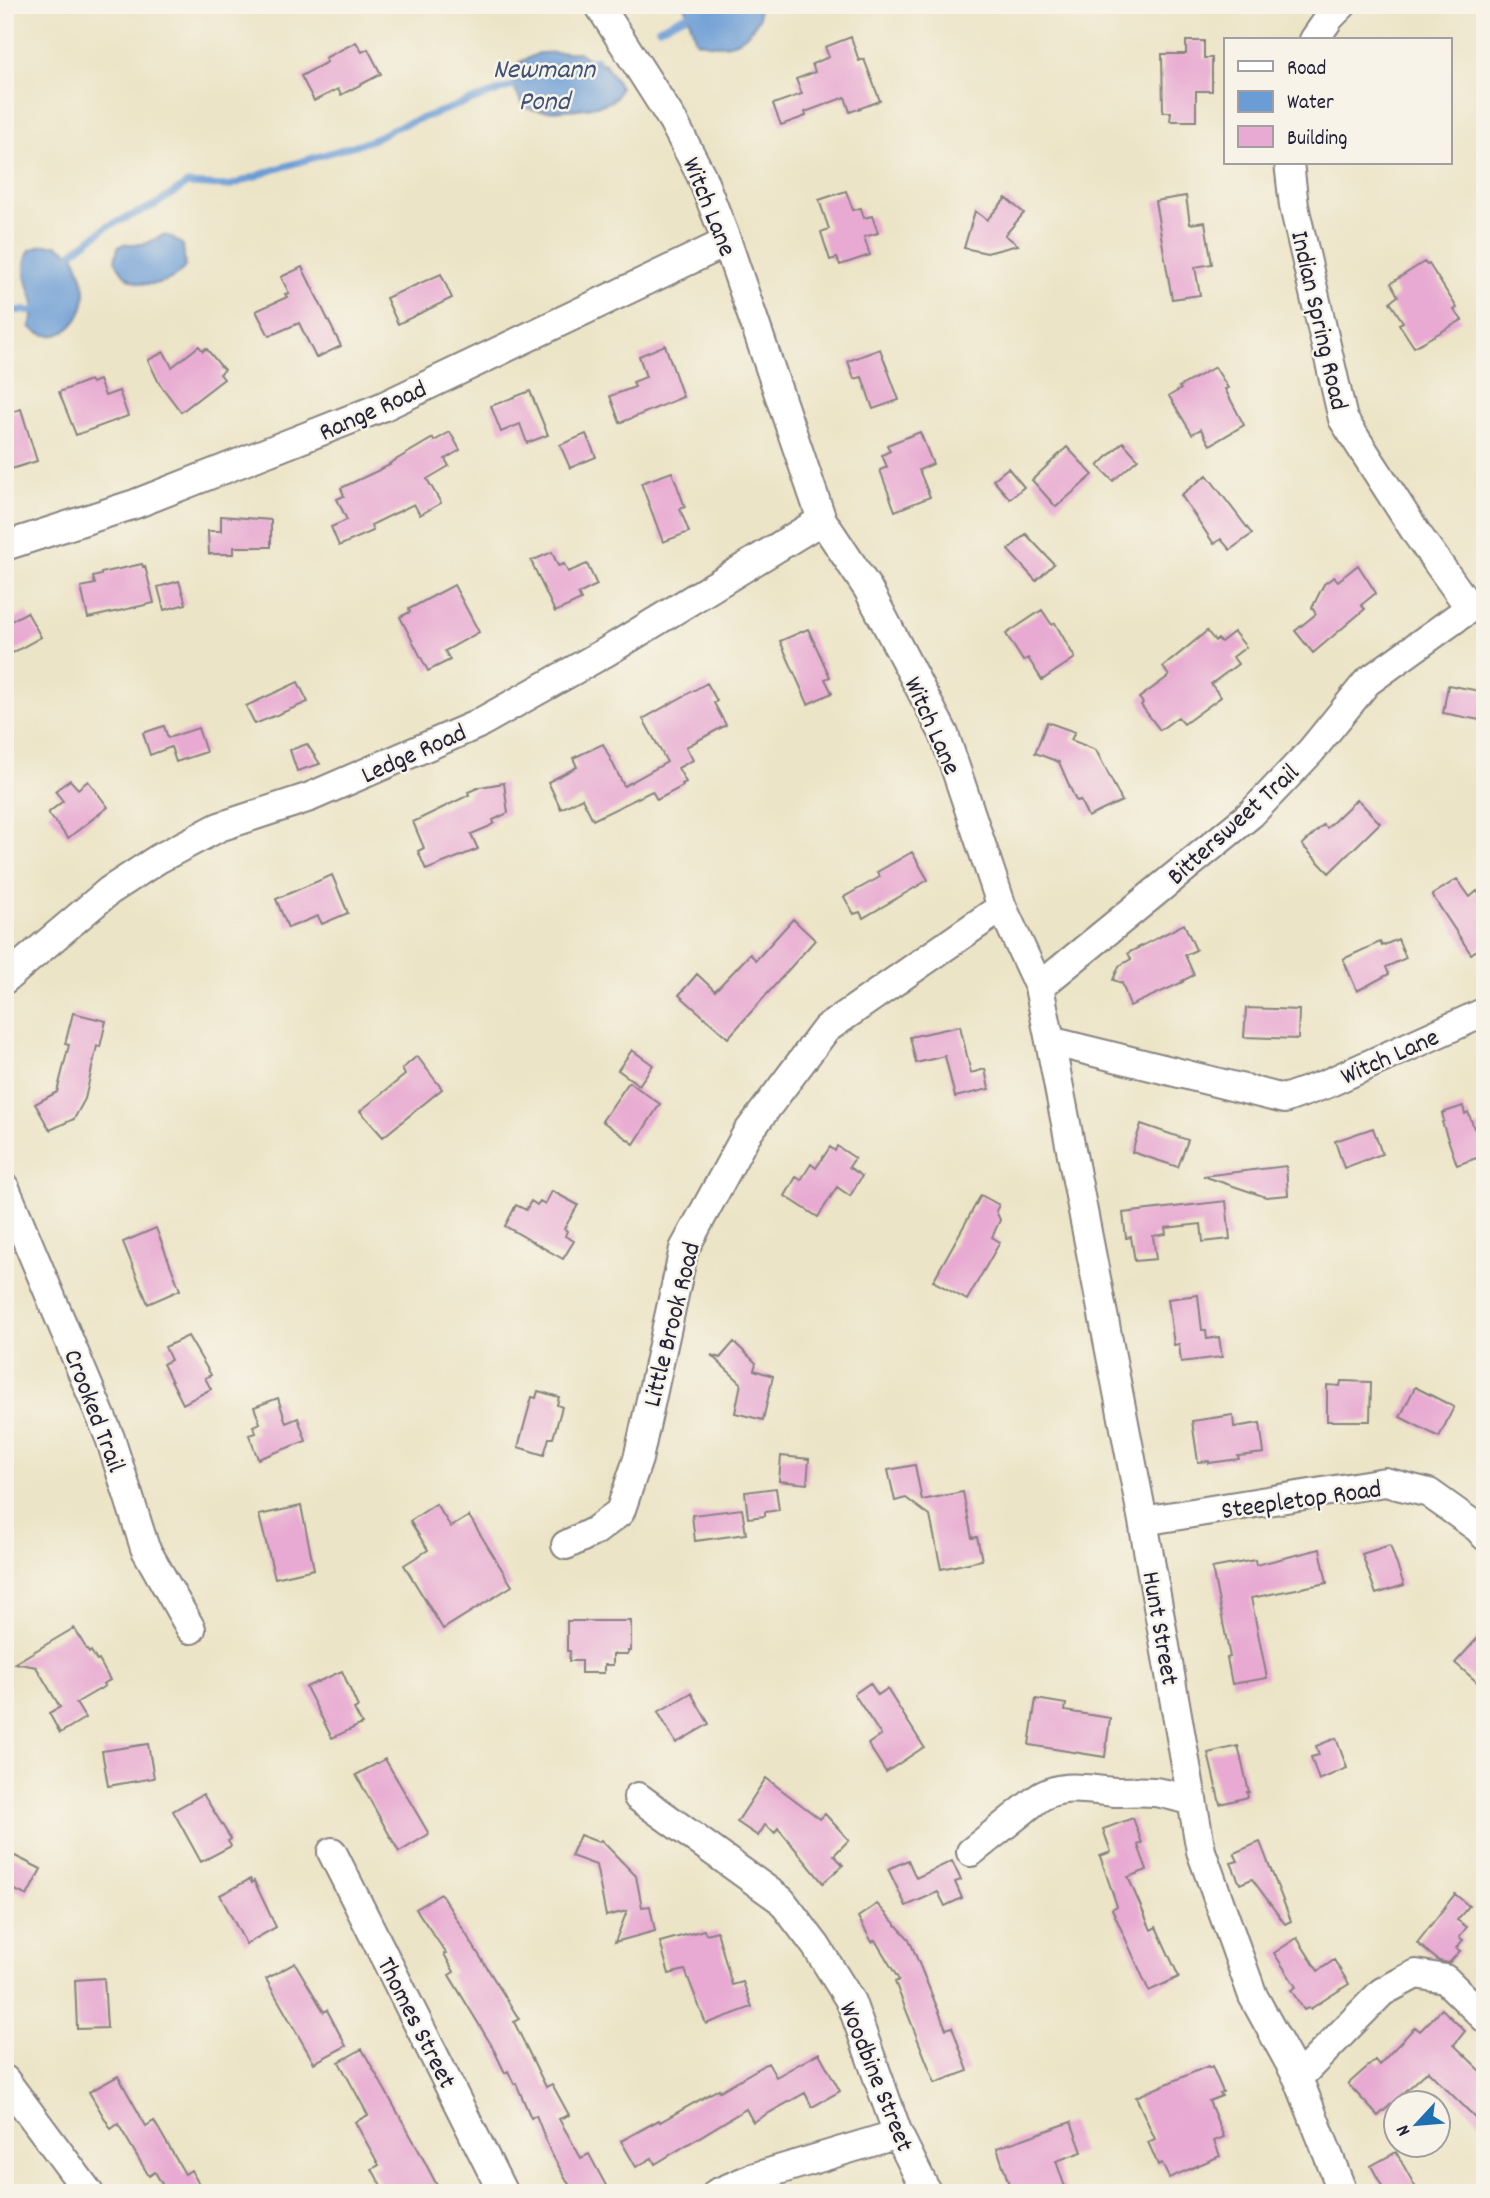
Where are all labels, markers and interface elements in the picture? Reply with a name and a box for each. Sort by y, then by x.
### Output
legend [1224,38,1452,164]
water label: Newmann Pond [493,52,596,124]
text: Road [1287,55,1326,85]
text: Water [1287,89,1334,119]
text: Building [1287,125,1347,155]
street label: Witch Lane [671,152,744,262]
street label: Indian Spring Road [1279,227,1356,414]
street label: Range Road [314,372,433,452]
street label: Witch Lane [893,671,969,781]
street label: Ledge Road [356,716,473,795]
street label: Bittersweet Trail [1160,756,1309,895]
street label: Witch Lane [1335,1020,1445,1096]
street label: Little Brook Road [635,1239,712,1411]
street label: Crooked Trail [52,1344,133,1478]
street label: Steepletop Road [1219,1472,1384,1531]
street label: Hunt Street [1130,1569,1187,1689]
street label: Thomes Street [366,1951,464,2096]
street label: Woodbine Street [828,1997,922,2158]
north arrow [1382,2090,1452,2160]
text: N [1391,2120,1419,2140]

